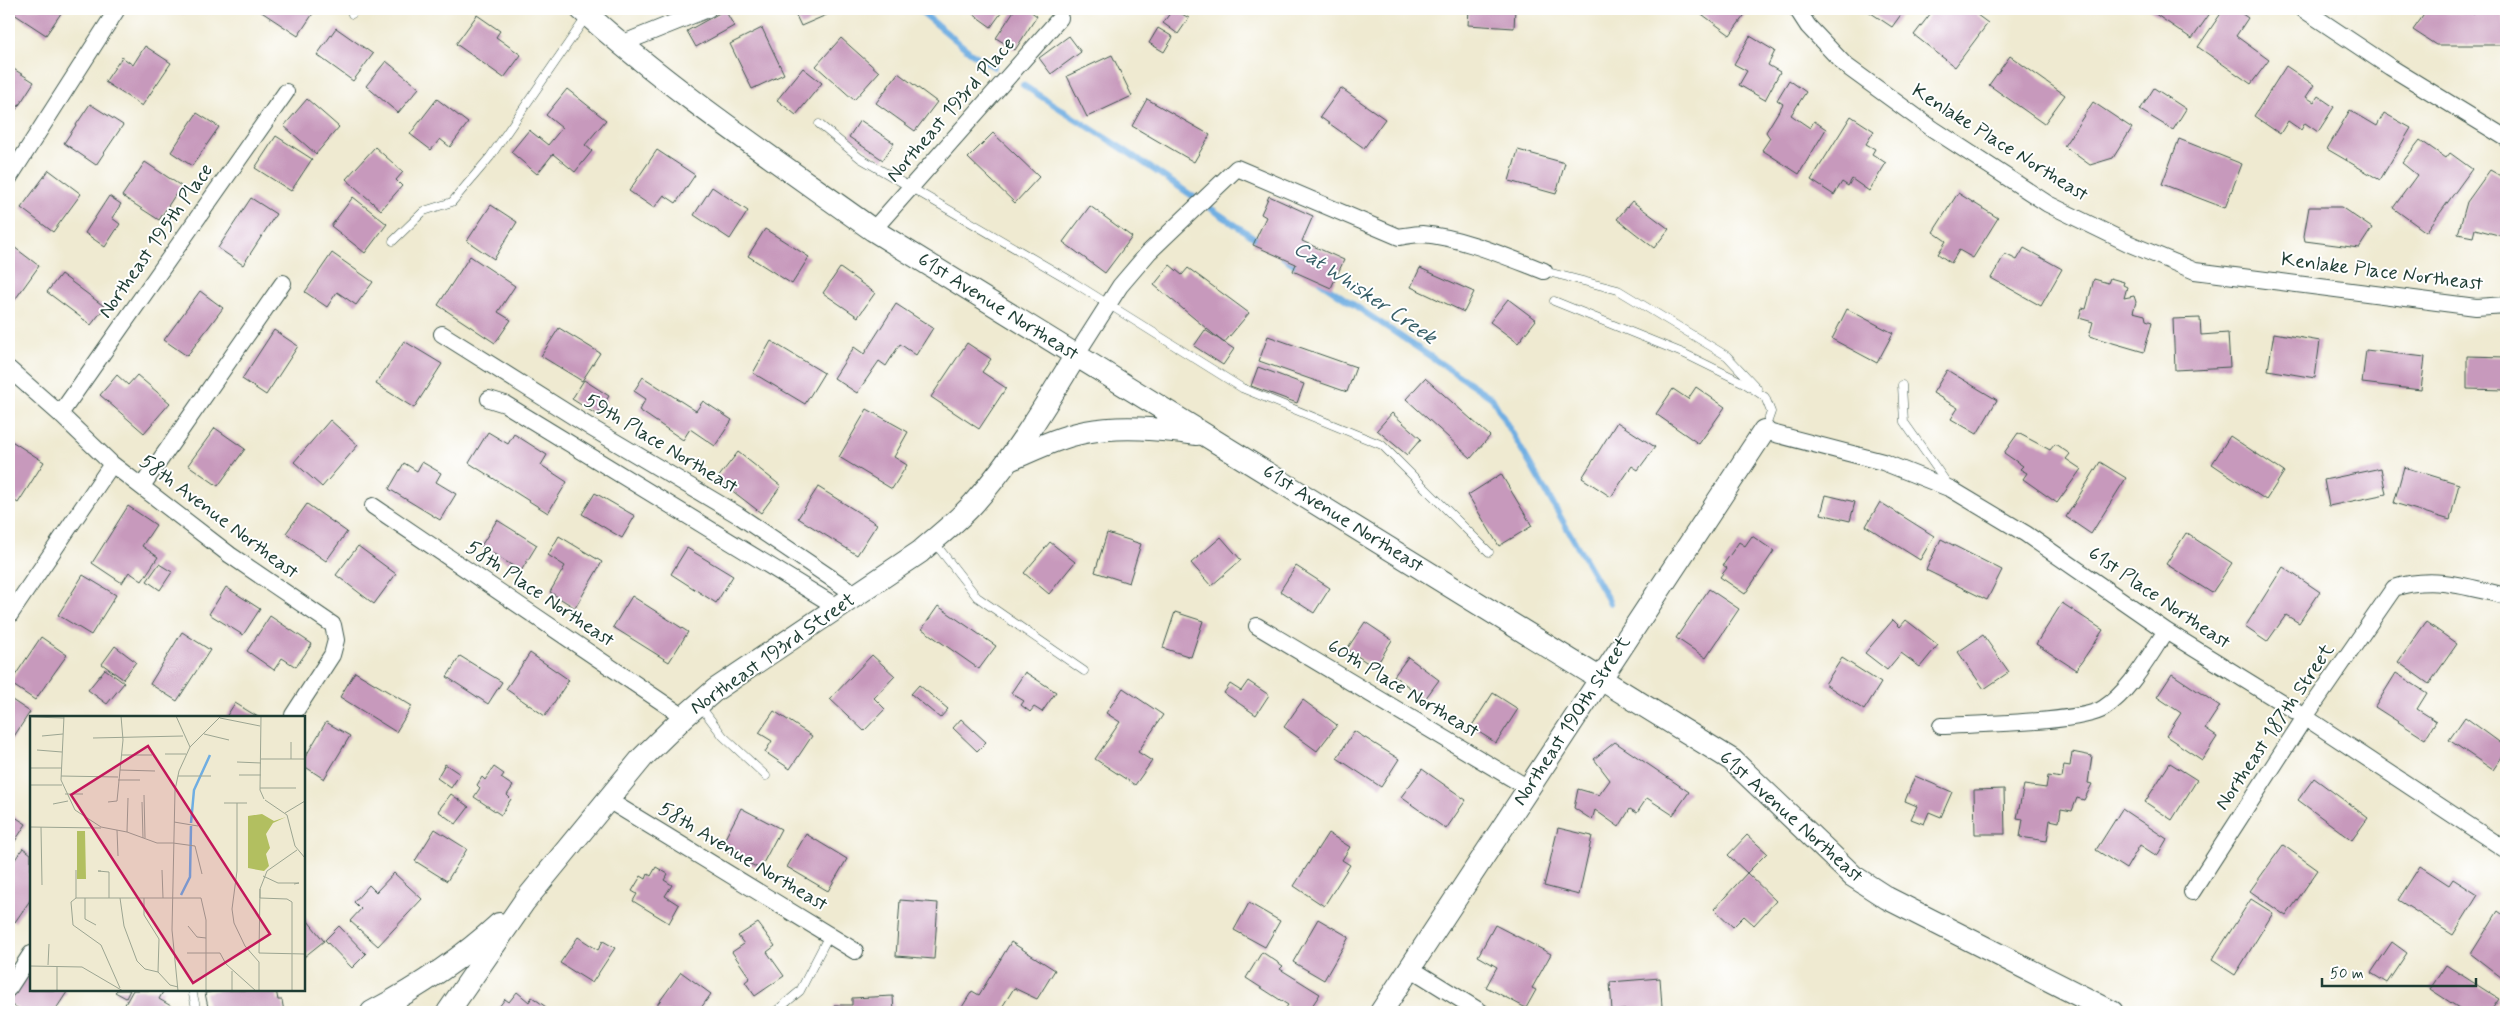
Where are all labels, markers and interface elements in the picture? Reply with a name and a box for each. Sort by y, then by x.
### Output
street label: Northeast 193rd Place [880,32,1022,188]
street label: Kenlake Place Northeast [1907,78,2094,208]
street label: Northeast 195th Place [92,158,220,324]
water label: Cat Whisker Creek [1288,235,1443,352]
street label: 61st Avenue Northeast [912,246,1084,368]
street label: Kenlake Place Northeast [2279,246,2485,298]
street label: 59th Place Northeast [579,387,743,501]
street label: 58th Avenue Northeast [134,448,304,586]
street label: 61st Avenue Northeast [1257,458,1429,580]
street label: 58th Place Northeast [460,534,620,654]
street label: 61st Place Northeast [2082,540,2236,656]
street label: Northeast 193rd Street [685,587,861,721]
street label: Northeast 190th Street [1507,631,1637,811]
street label: 60th Place Northeast [1322,633,1484,745]
street label: Northeast 187th Street [2209,638,2341,816]
inset map [30,716,305,991]
street label: 61st Avenue Northeast [1713,745,1869,889]
street label: 58th Avenue Northeast [653,796,833,918]
scale bar [2322,956,2476,988]
text: 50 m [2330,964,2364,984]

